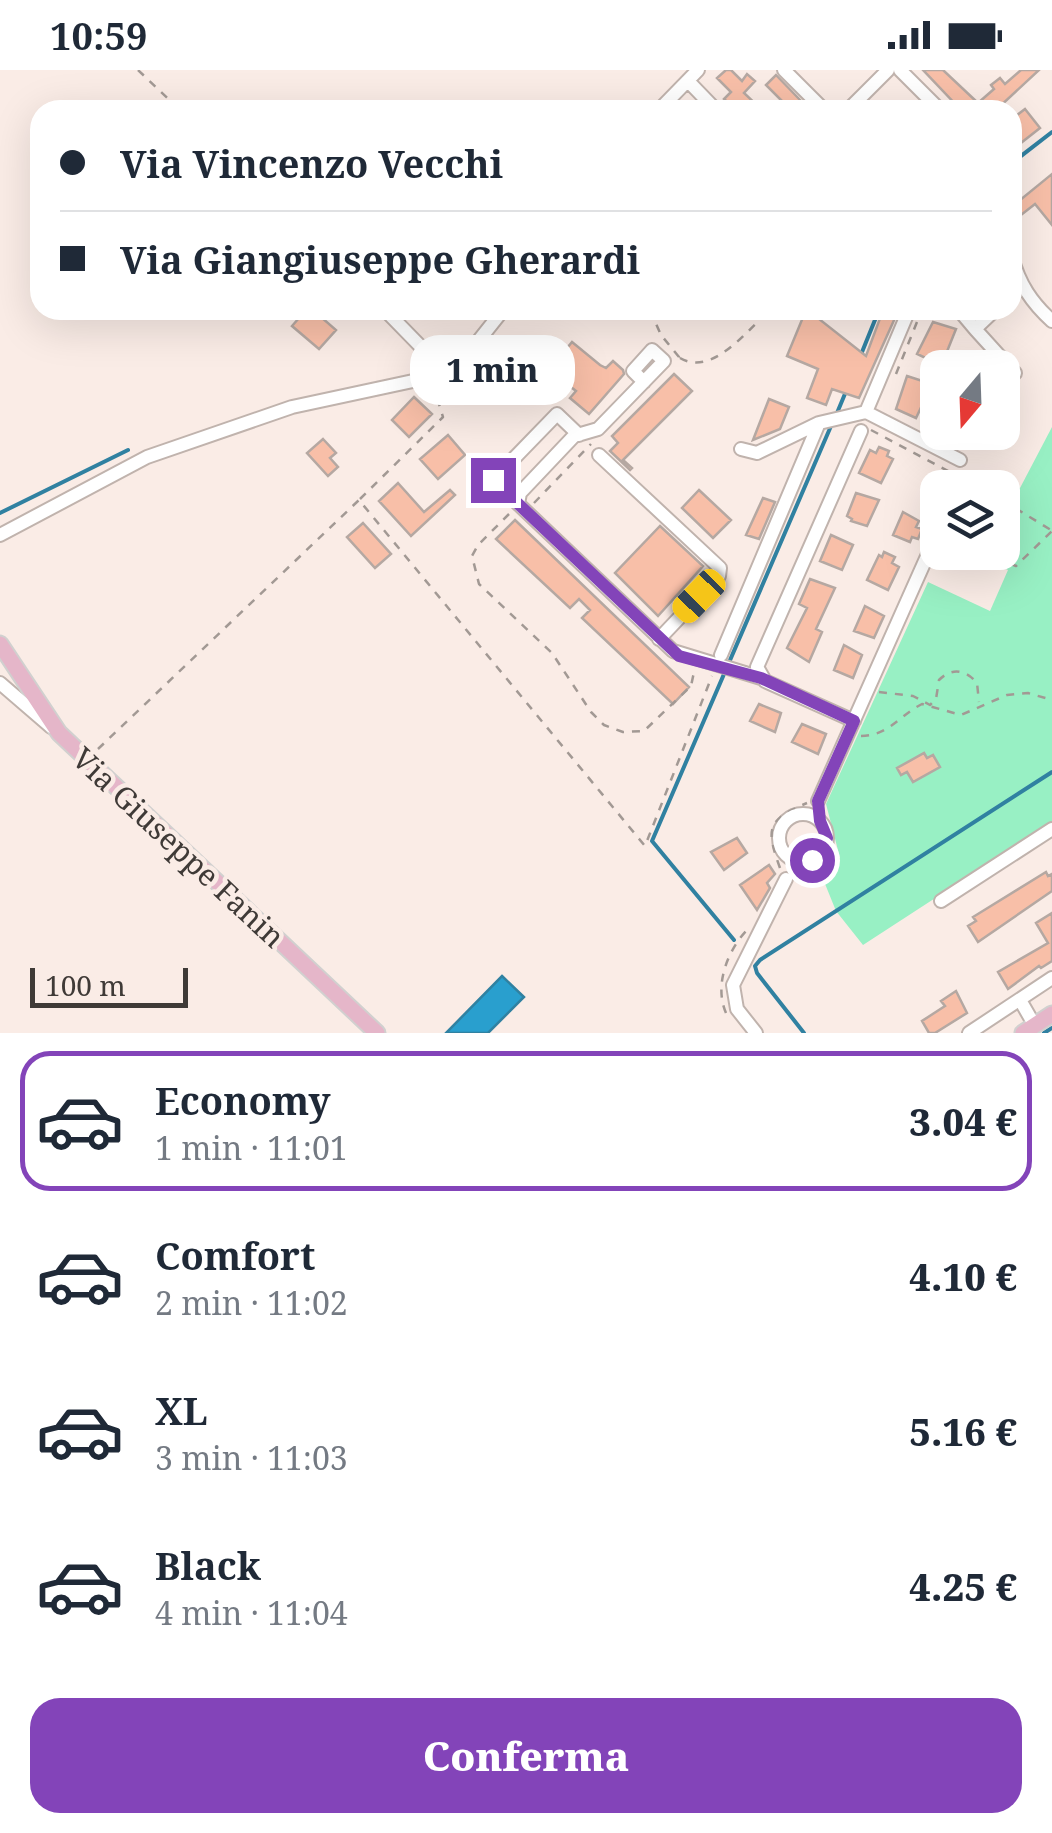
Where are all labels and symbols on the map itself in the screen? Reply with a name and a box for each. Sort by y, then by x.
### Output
callout: 1 min [410,335,576,405]
north arrow [920,350,1020,450]
route end [471,458,516,503]
car [667,564,731,628]
street label: Via Giuseppe Fanin [64,738,294,956]
route start [790,838,835,883]
scale bar [30,963,188,1008]

